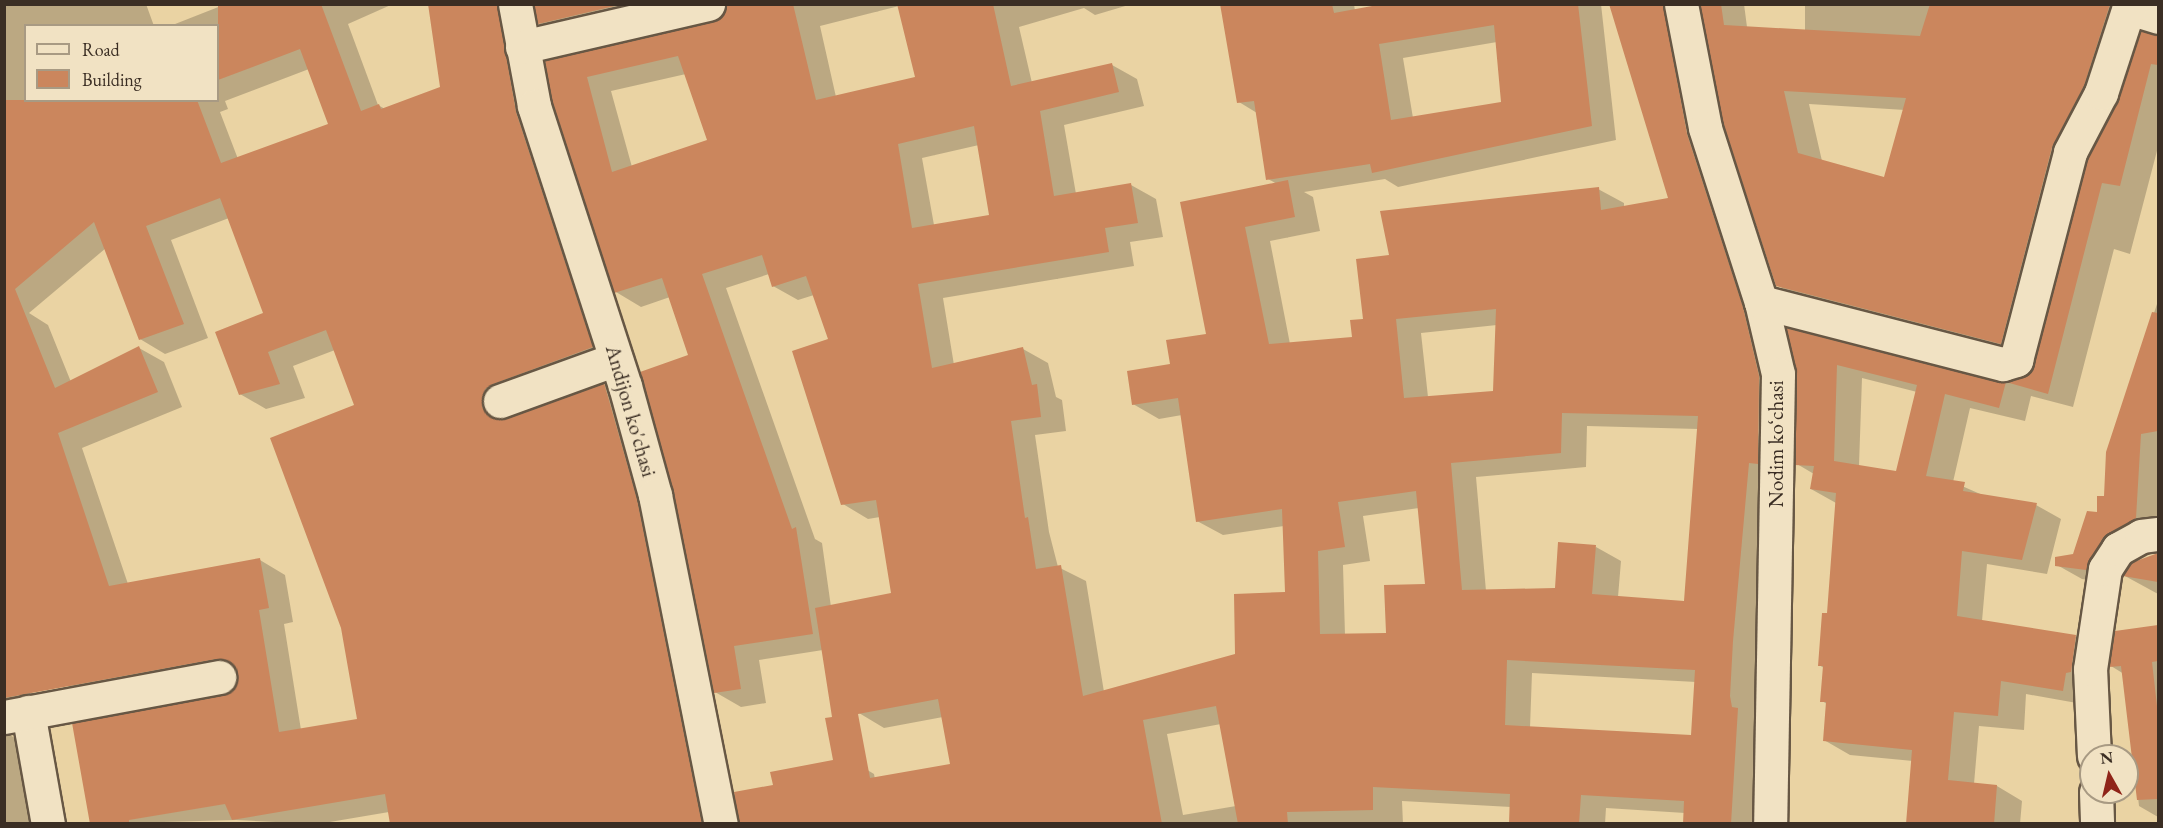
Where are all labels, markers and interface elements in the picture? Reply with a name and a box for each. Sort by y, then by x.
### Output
legend [24,24,219,102]
text: Road [82,38,120,61]
text: Building [82,68,142,91]
street label: Andijon ko'chasi [600,342,662,480]
street label: Nodim koʻchasi [1763,380,1789,508]
north arrow [2079,744,2139,804]
text: N [2099,746,2115,769]

